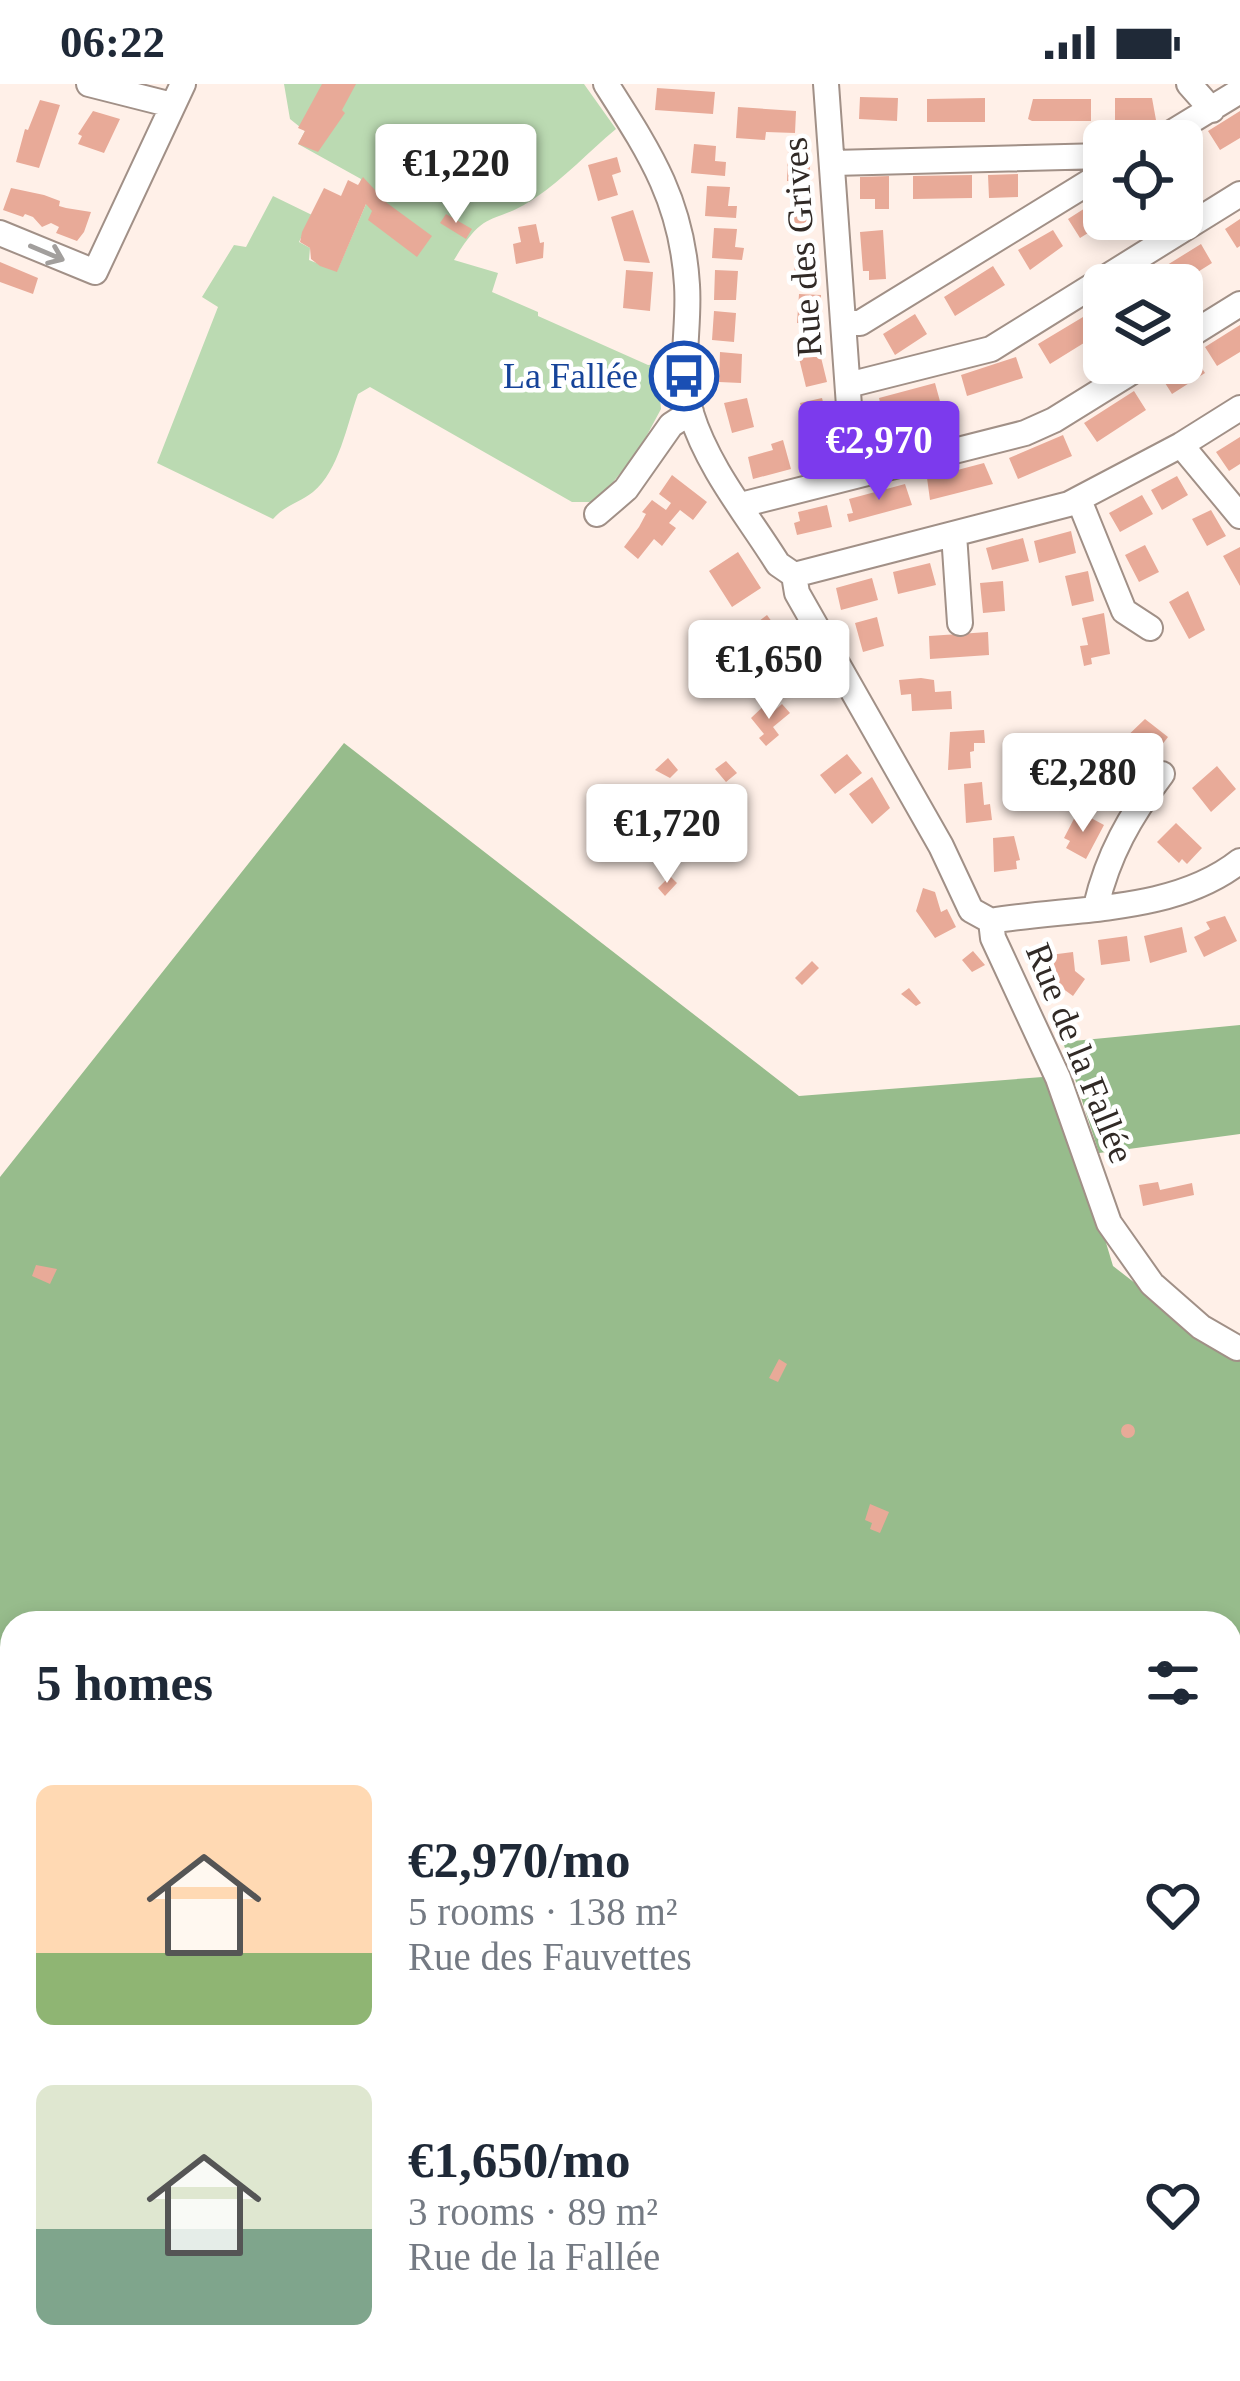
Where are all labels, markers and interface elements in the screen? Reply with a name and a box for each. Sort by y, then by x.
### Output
text: 06:22 [60,17,165,67]
map controls [1083,120,1203,384]
button: locate [1083,120,1203,240]
pin: €1,220 [358,124,554,226]
street label: Rue des Grives [774,136,830,358]
text: €1,220 [402,141,510,184]
one-way arrow [28,244,65,265]
button: layers [1083,264,1203,384]
bus stop icon: La Fallée [649,341,719,411]
place label: La Fallée [503,356,638,396]
pin: €2,970 [781,401,977,503]
text: €2,970 [825,418,933,461]
pin: €1,650 [671,620,867,722]
text: €1,650 [715,637,823,680]
pin: €2,280 [985,733,1181,835]
text: €2,280 [1029,750,1137,793]
pin: €1,720 [569,784,765,886]
text: €1,720 [613,801,721,844]
street label: Rue de la Fallée [1018,938,1142,1168]
icon: filters [1140,1650,1206,1716]
text: 5 homes [36,1655,213,1711]
text: €2,970/mo [408,1832,630,1888]
icon: home [132,1833,276,1977]
icon: heart [1140,1872,1206,1938]
text: 5 rooms · 138 m² [408,1890,678,1933]
text: Rue des Fauvettes [408,1935,692,1978]
text: €1,650/mo [408,2132,630,2188]
icon: home [132,2133,276,2277]
icon: heart [1140,2172,1206,2238]
text: 3 rooms · 89 m² [408,2190,658,2233]
text: Rue de la Fallée [408,2235,660,2278]

